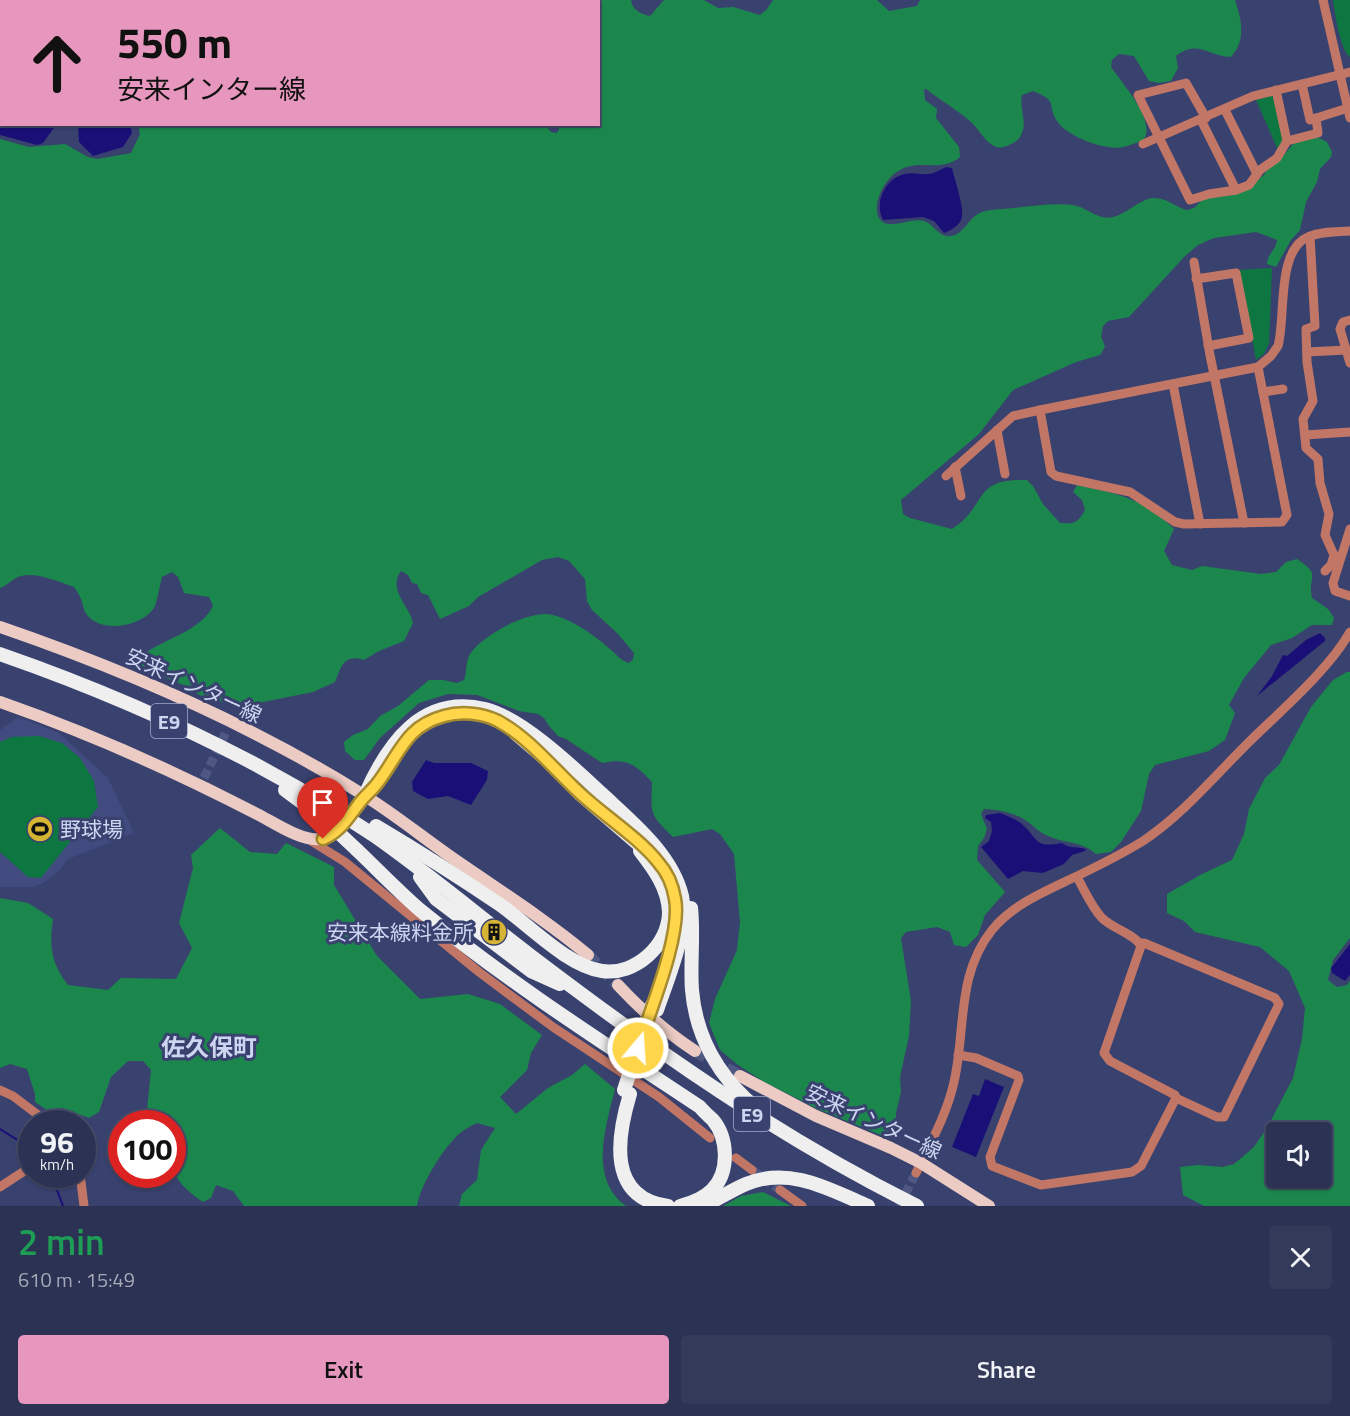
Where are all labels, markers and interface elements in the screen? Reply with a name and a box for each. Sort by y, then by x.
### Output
text: 550 m [117,10,232,74]
icon: ahead [18,24,96,102]
text: 安来インター線 [117,68,306,109]
street label: 安来インター線 [121,639,267,731]
road number: E9 [151,704,187,738]
pin [297,777,348,839]
icon: arrive [306,786,339,819]
place label: 野球場 [60,813,123,845]
sports icon: 野球場 [25,814,55,844]
place label: 安来本線料金所 [327,916,474,948]
building icon: 安来本線料金所 [479,917,509,947]
position arrow [606,1016,670,1080]
district label: 佐久保町 [161,1029,257,1065]
street label: 安来インター線 [801,1075,947,1167]
road number: E9 [734,1097,770,1131]
speed limit sign: 100 [108,1110,186,1188]
text: 96 [40,1119,74,1165]
map controls [1266,1122,1332,1188]
button: sound [1266,1122,1332,1188]
text: km/h [40,1153,74,1176]
text: 2 min [18,1214,105,1269]
button: close [1269,1226,1332,1289]
text: 610 m · 15:49 [18,1264,135,1295]
button: Exit [18,1335,669,1404]
button: Share [681,1335,1332,1404]

